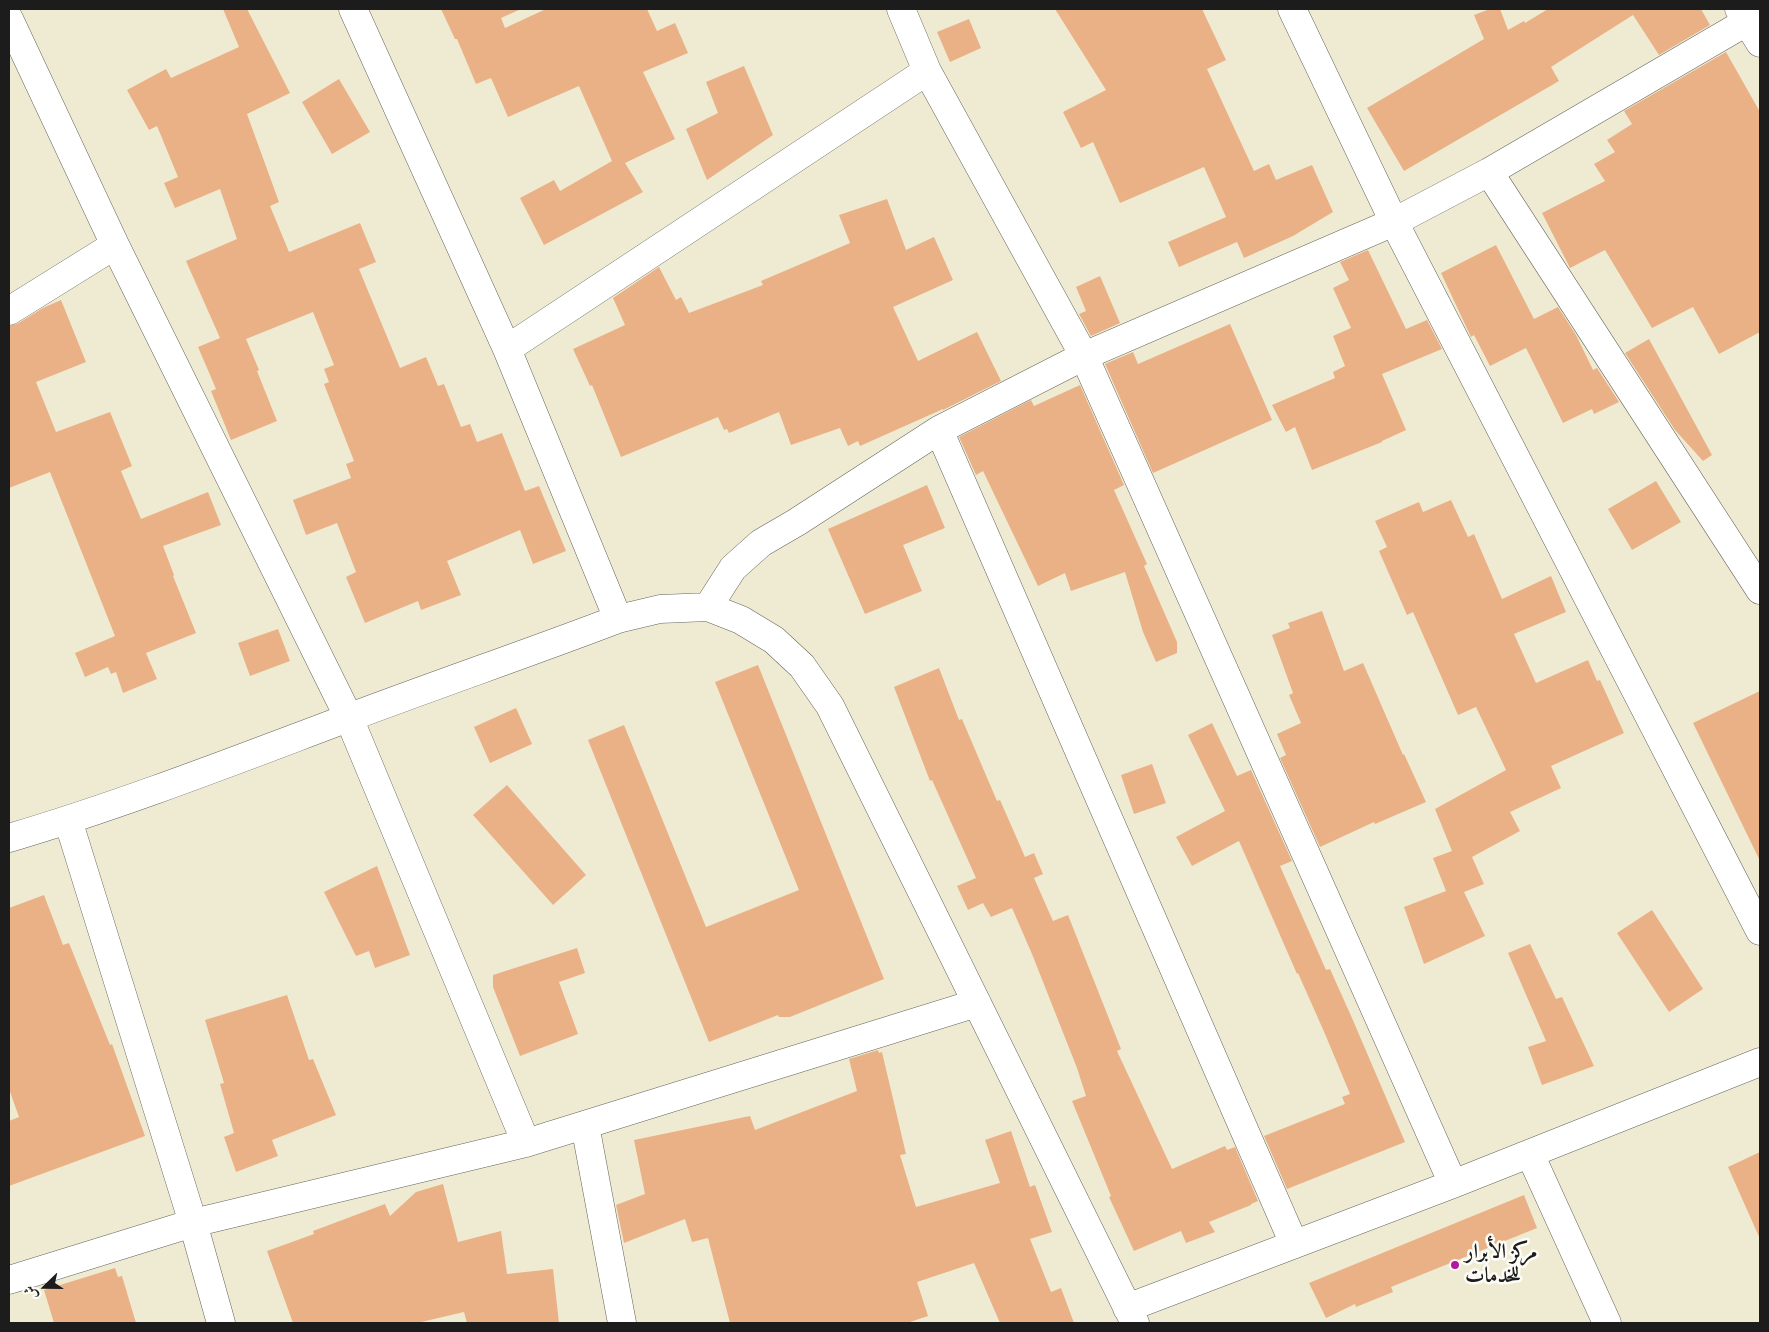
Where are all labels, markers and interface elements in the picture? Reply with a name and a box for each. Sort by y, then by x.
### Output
place label: مركز الأبرار للخدمات [1465,1240,1537,1290]
marker: مركز الأبرار للخدمات [1449,1259,1461,1271]
north arrow [20,1262,70,1312]
text: ش [20,1283,41,1302]

